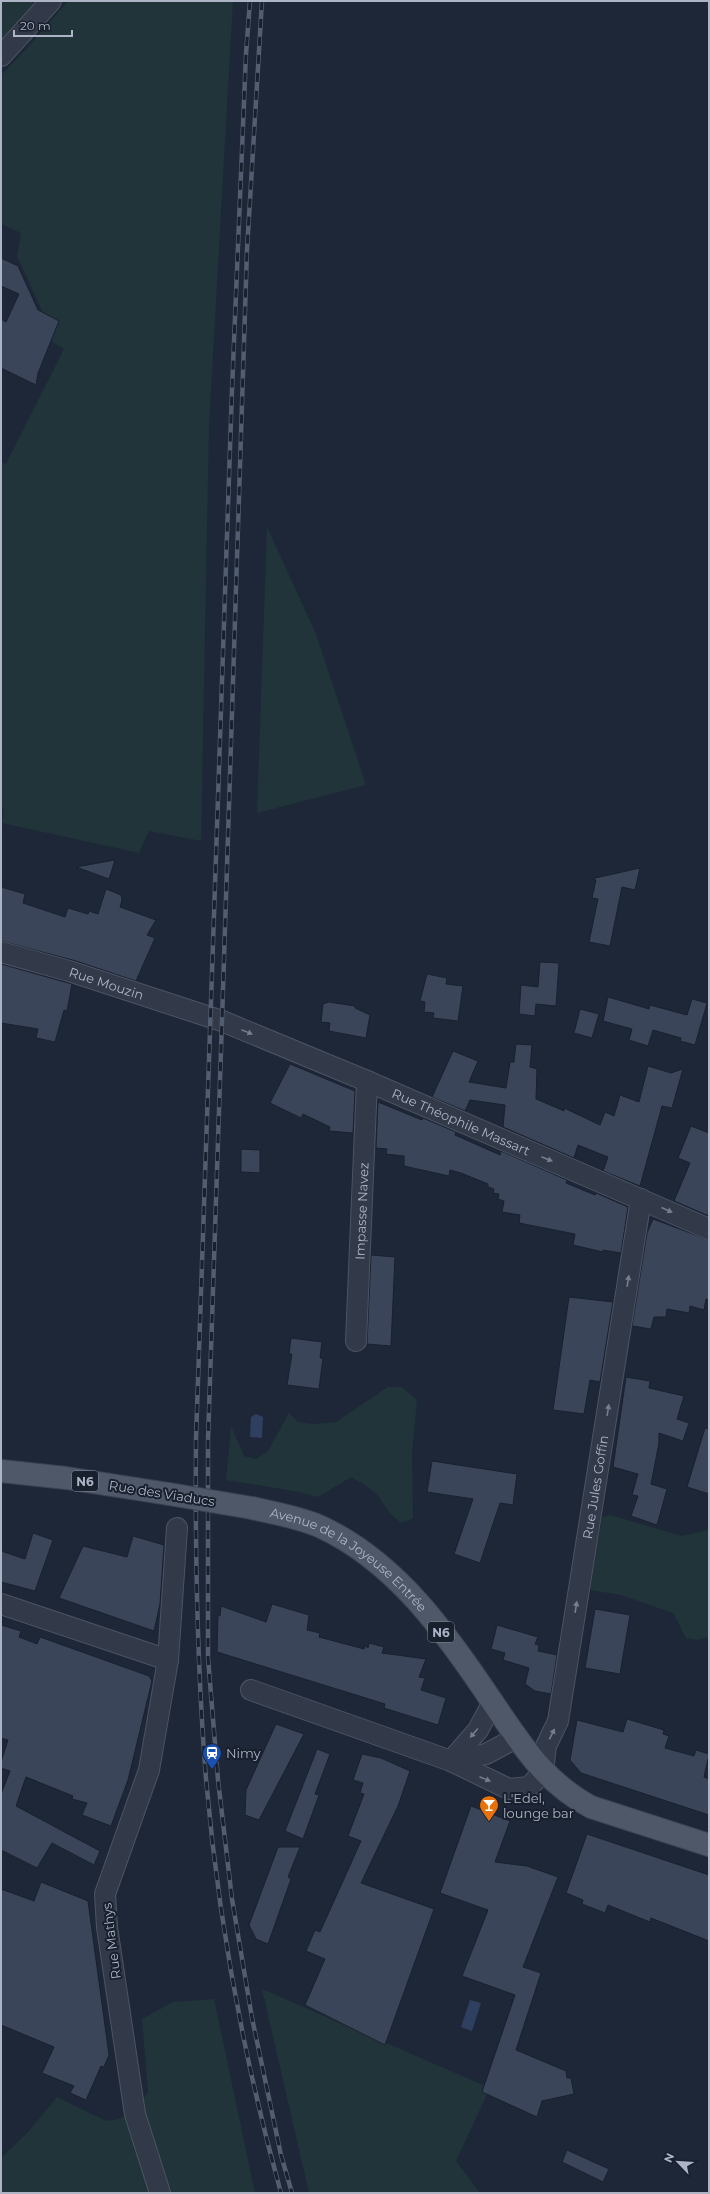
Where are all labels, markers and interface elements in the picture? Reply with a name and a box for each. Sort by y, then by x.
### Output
scale bar [14,12,72,38]
text: 20 m [20,18,51,33]
street label: Rue Mouzin [67,964,146,1003]
one-way arrow [242,1029,253,1035]
street label: Rue Théophile Massart [390,1085,533,1159]
one-way arrow [542,1156,553,1162]
street label: Impasse Navez [351,1162,372,1260]
one-way arrow [661,1208,673,1214]
one-way arrow [625,1275,631,1287]
one-way arrow [605,1404,611,1416]
street label: Rue Jules Goffin [579,1434,611,1540]
road number: N6 [72,1471,98,1491]
street label: Rue des Viaducs [108,1477,216,1509]
street label: Avenue de la Joyeuse Entrée [269,1504,431,1615]
one-way arrow [573,1601,579,1613]
road number: N6 [428,1622,454,1642]
one-way arrow [470,1728,479,1739]
one-way arrow [549,1729,555,1740]
station icon: Nimy [201,1742,223,1770]
place label: Nimy [226,1745,262,1761]
one-way arrow [480,1776,492,1782]
place label: L'Edel, lounge bar [503,1790,574,1821]
bar icon: L'Edel, lounge bar [478,1794,500,1822]
street label: Rue Mathys [98,1902,124,1980]
north arrow [658,2142,698,2182]
text: N [661,2151,677,2165]

